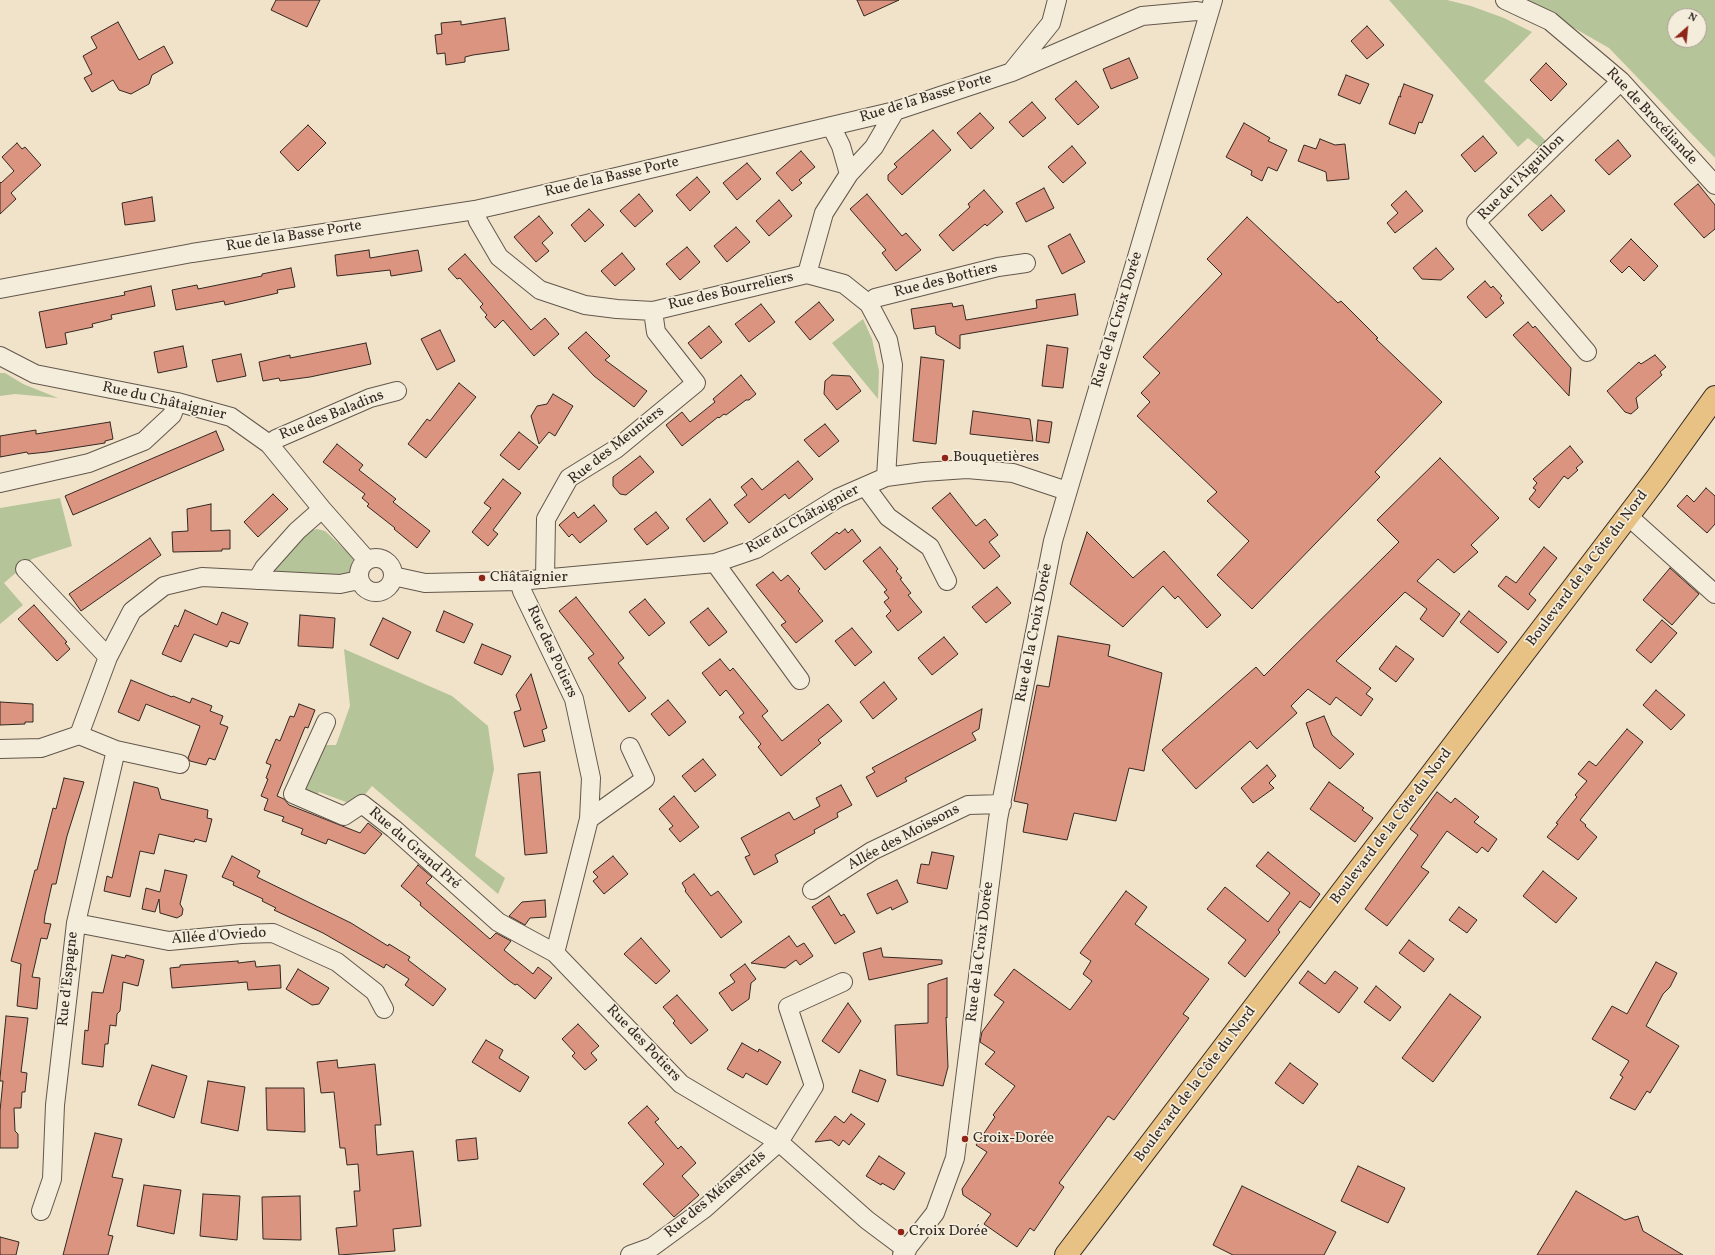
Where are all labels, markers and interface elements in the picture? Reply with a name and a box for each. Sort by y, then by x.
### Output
north arrow [1667,8,1707,48]
text: N [1685,9,1699,26]
street label: Rue de Brocéliande [1602,65,1700,169]
street label: Rue de la Basse Porte [858,70,994,128]
street label: Rue de l'Aiguillon [1475,131,1569,225]
street label: Rue de la Basse Porte [543,154,681,202]
street label: Rue de la Basse Porte [225,217,363,257]
street label: Rue de la Croix Dorée [1089,250,1147,390]
street label: Rue des Bottiers [892,259,1000,303]
street label: Rue des Bourreliers [667,269,795,315]
street label: Rue du Châtaignier [100,379,228,425]
street label: Rue des Baladins [277,387,387,445]
street label: Rue des Meuniers [566,403,668,489]
place label: Bouquetières [953,449,1039,467]
marker: Bouquetières [940,453,950,463]
street label: Rue du Châtaignier [743,481,863,559]
street label: Boulevard de la Côte du Nord [1523,487,1653,651]
street label: Rue de la Croix Dorée [1013,562,1057,704]
place label: Châtaignier [490,569,568,587]
marker: Châtaignier [477,573,487,583]
street label: Rue des Potiers [522,603,580,701]
street label: Boulevard de la Côte du Nord [1327,745,1457,909]
street label: Allée des Moissons [845,801,963,875]
street label: Rue du Grand Pré [364,804,464,894]
street label: Rue de la Croix Dorée [963,881,999,1023]
street label: Allée d'Oviedo [171,925,267,949]
street label: Rue d'Espagne [55,931,83,1027]
street label: Rue des Potiers [602,1002,684,1086]
street label: Boulevard de la Côte du Nord [1131,1003,1261,1167]
place label: Croix-Dorée [973,1130,1054,1148]
marker: Croix-Dorée [960,1134,970,1144]
street label: Rue des Ménestrels [662,1147,770,1243]
place label: Croix Dorée [909,1223,988,1241]
marker: Croix Dorée [896,1227,906,1237]

